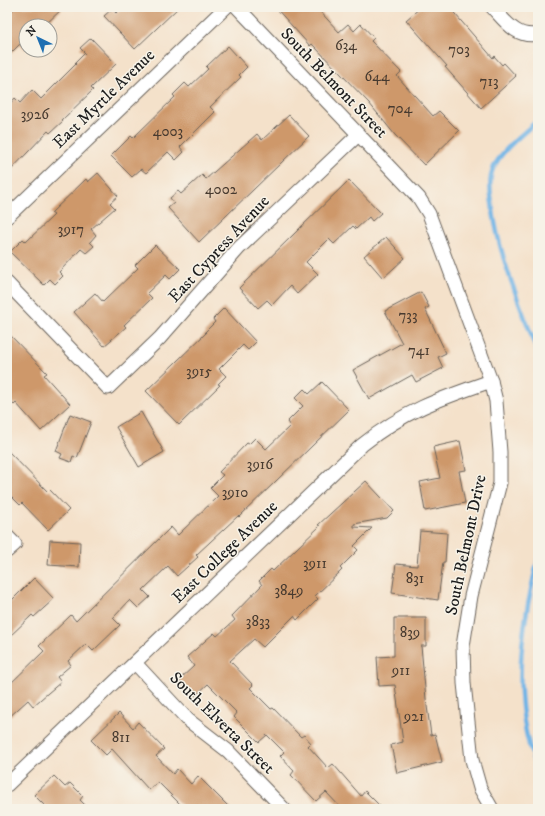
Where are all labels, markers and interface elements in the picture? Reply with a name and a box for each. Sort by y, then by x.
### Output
north arrow [18,18,58,58]
text: N [24,23,40,40]
street label: South Belmont Street [276,23,393,143]
house number: 634 [335,36,357,55]
house number: 703 [448,40,470,59]
street label: East Myrtle Avenue [48,45,160,153]
house number: 644 [364,67,390,86]
house number: 713 [479,72,499,91]
house number: 704 [388,99,413,118]
house number: 3926 [21,105,50,124]
house number: 4003 [153,122,183,141]
house number: 4002 [205,180,238,199]
street label: East Cypress Avenue [164,191,274,307]
house number: 3917 [58,220,84,239]
house number: 733 [398,306,418,325]
house number: 741 [408,341,430,360]
house number: 3915 [186,362,212,381]
house number: 3916 [247,455,274,474]
street label: South Belmont Drive [440,473,492,617]
house number: 3910 [222,483,248,502]
street label: East College Avenue [167,496,283,608]
house number: 3911 [303,554,327,573]
house number: 831 [406,569,424,588]
house number: 3849 [274,581,304,600]
house number: 3833 [246,612,270,631]
house number: 839 [400,623,420,642]
house number: 911 [391,661,410,680]
street label: South Elverta Street [165,667,280,779]
house number: 921 [403,707,424,726]
house number: 811 [112,728,130,747]

